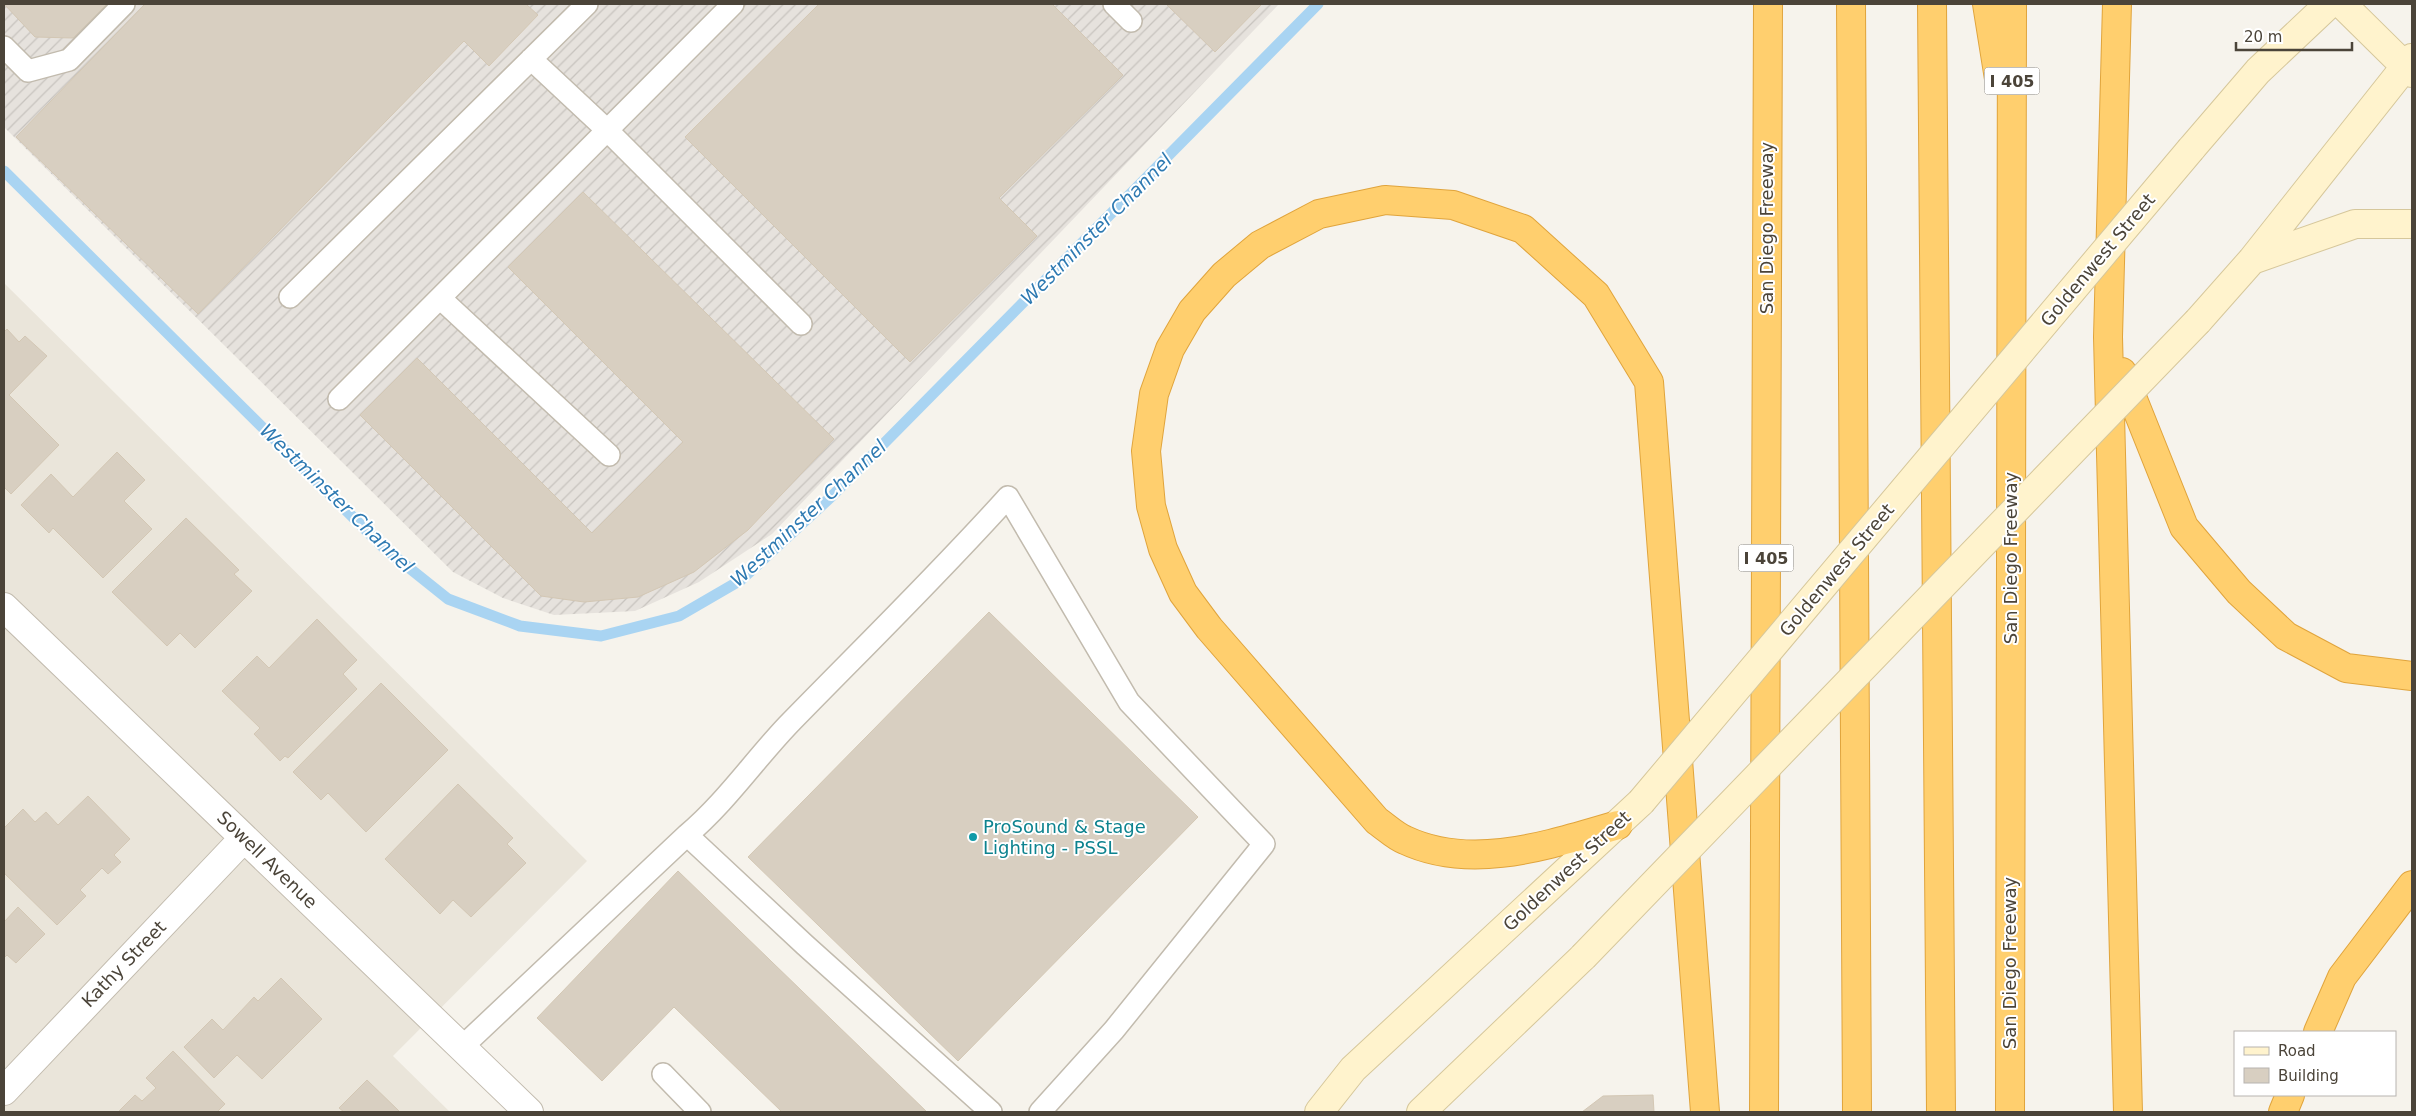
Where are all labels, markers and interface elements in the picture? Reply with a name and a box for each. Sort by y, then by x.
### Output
scale bar [2236,20,2352,52]
text: 20 m [2244,28,2282,46]
road number: I 405 [1984,68,2040,94]
street label: San Diego Freeway [1756,142,1777,314]
water label: Westminster Channel [1016,148,1177,309]
street label: Goldenwest Street [2036,189,2159,330]
water label: Westminster Channel [256,419,419,577]
water label: Westminster Channel [726,435,891,591]
street label: San Diego Freeway [2000,472,2021,644]
street label: Goldenwest Street [1775,499,1898,640]
road number: I 405 [1738,544,1794,572]
street label: Goldenwest Street [1499,806,1635,935]
street label: Sowell Avenue [213,807,322,913]
place label: ProSound & Stage Lighting - PSSL [983,816,1146,858]
marker: ProSound & Stage Lighting - PSSL [967,831,979,843]
street label: San Diego Freeway [1999,877,2020,1049]
street label: Kathy Street [77,916,170,1011]
legend [2234,1031,2396,1096]
text: Road [2278,1042,2316,1060]
text: Building [2278,1067,2339,1085]

